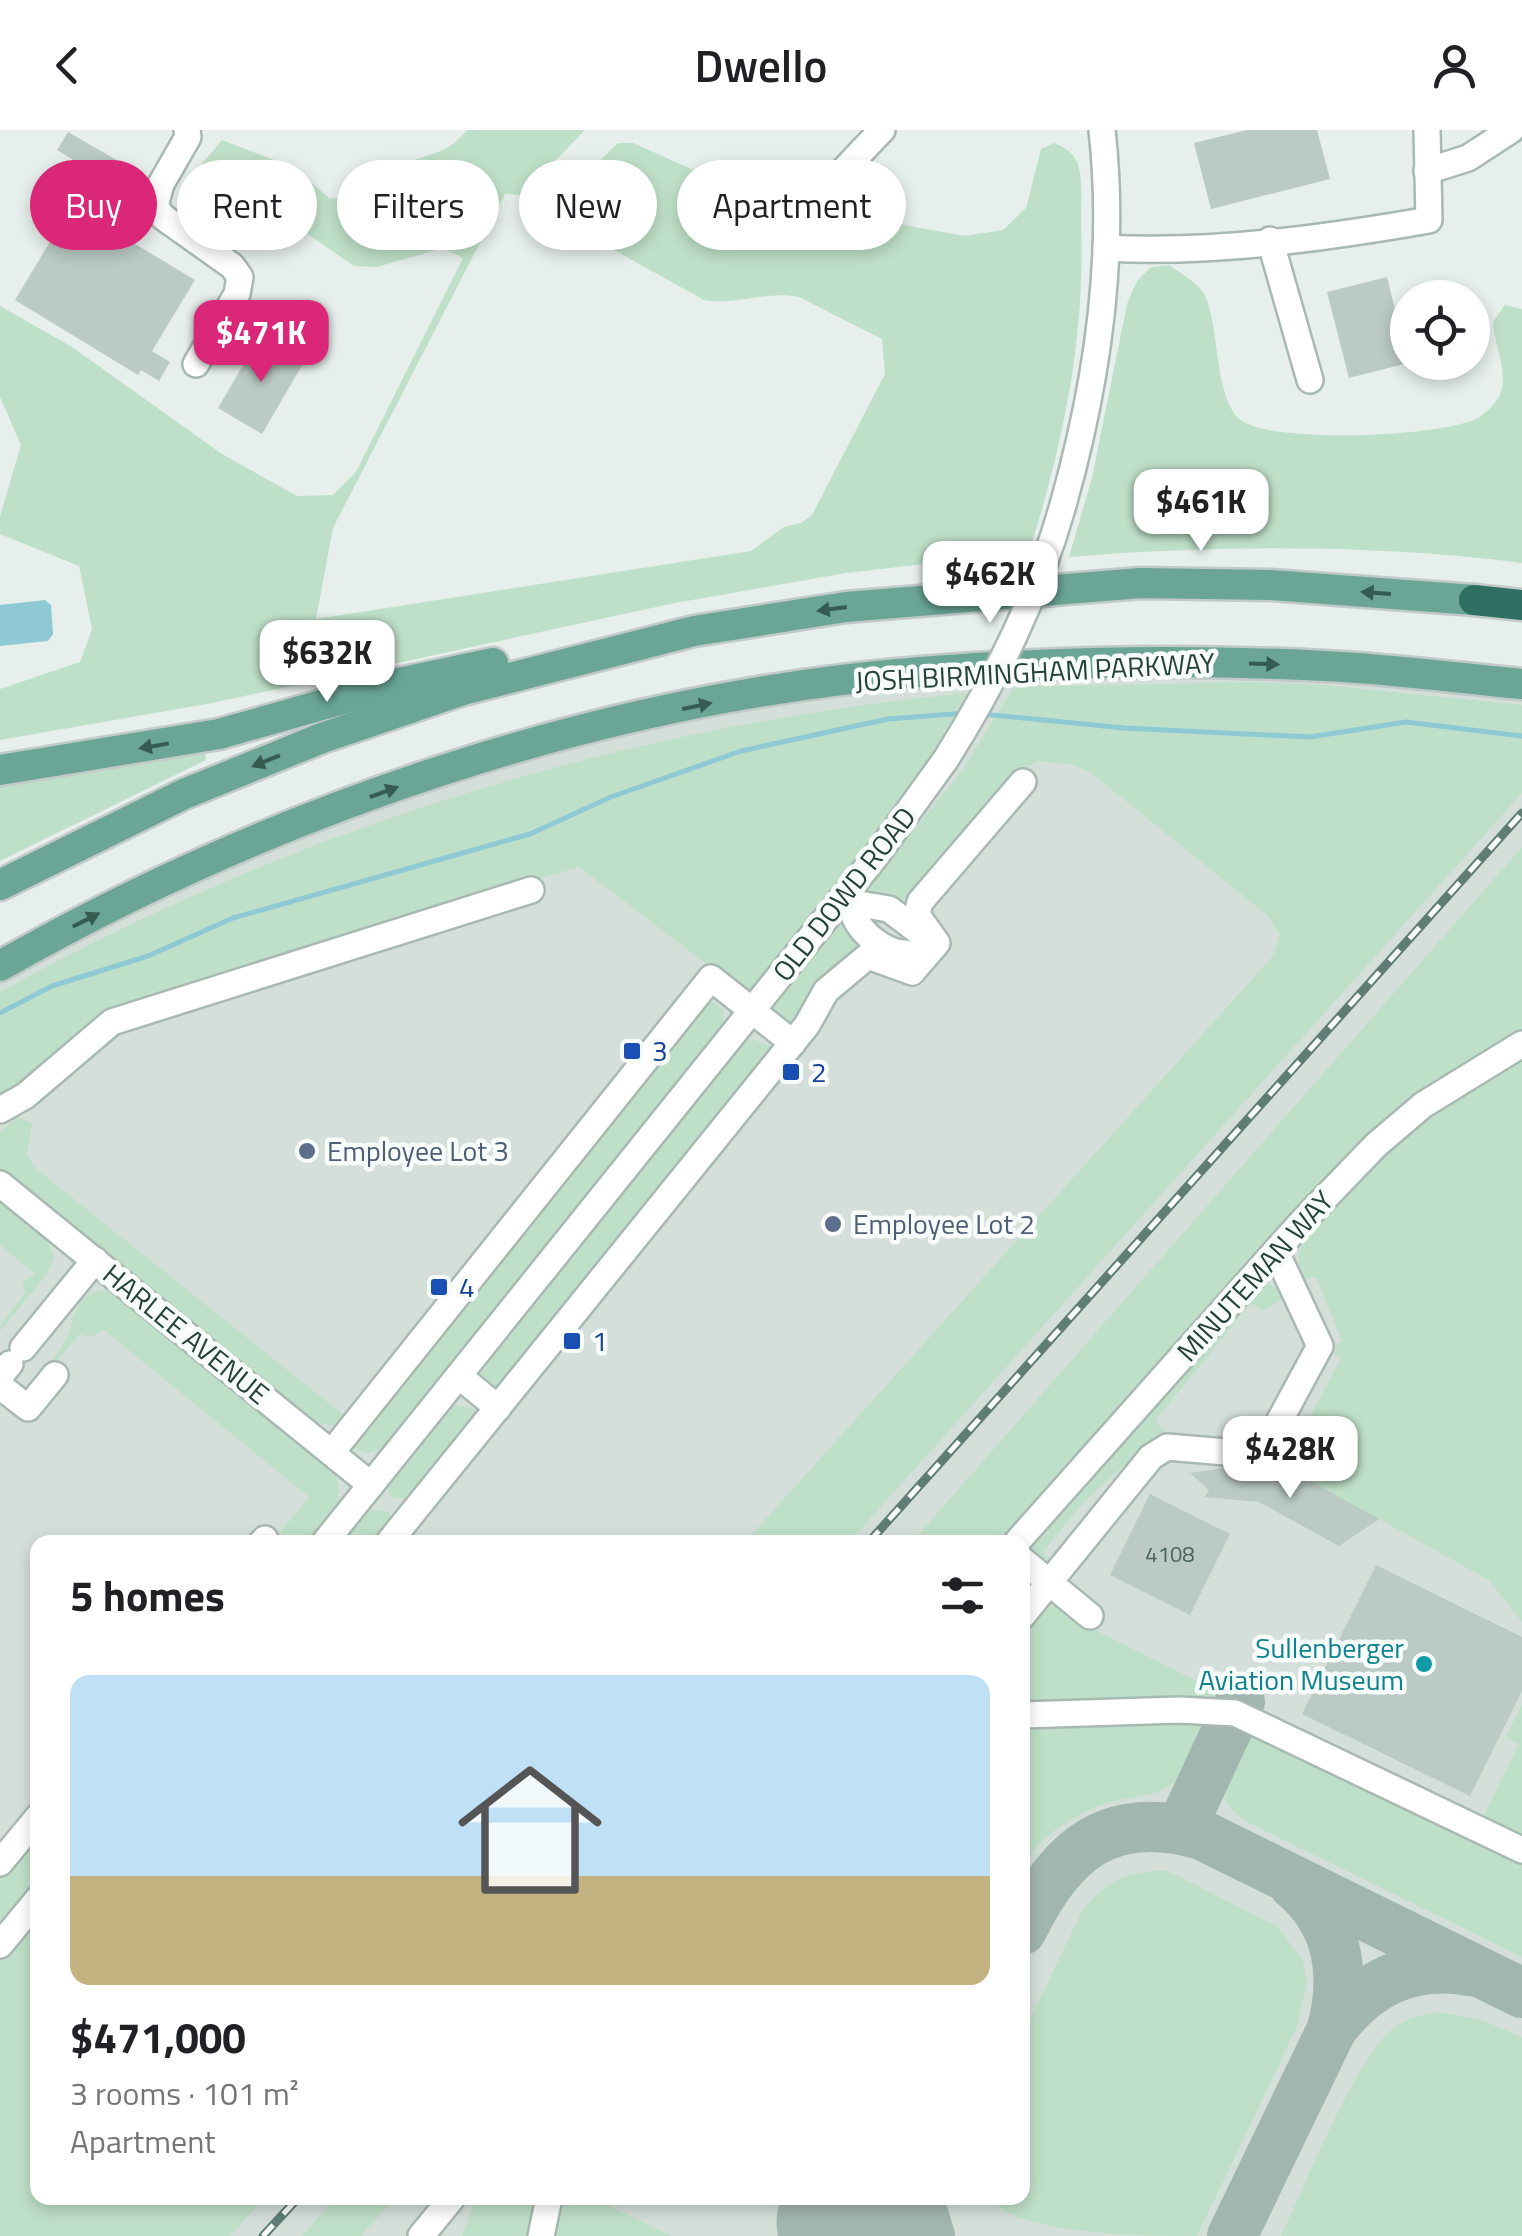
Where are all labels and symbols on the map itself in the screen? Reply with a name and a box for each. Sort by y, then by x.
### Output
pin: $471K [191,300,331,385]
pin: $461K [1131,469,1271,554]
pin: $462K [920,541,1060,626]
one-way arrow [1360,585,1392,601]
one-way arrow [816,602,848,618]
pin: $632K [257,620,397,705]
street label: JOSH BIRMINGHAM PARKWAY [854,641,1216,702]
one-way arrow [1249,656,1281,672]
one-way arrow [682,697,713,713]
one-way arrow [138,739,169,755]
one-way arrow [251,753,281,769]
one-way arrow [370,784,400,799]
street label: OLD DOWD ROAD [761,797,926,990]
one-way arrow [72,912,101,929]
place label: 3 [652,1029,668,1072]
marker: 3 [621,1040,643,1062]
place label: 2 [811,1050,827,1093]
marker: 2 [780,1061,802,1083]
place label: Employee Lot 3 [327,1129,509,1172]
marker: Employee Lot 3 [296,1140,318,1162]
street label: MINUTEMAN WAY [1166,1180,1343,1371]
place label: Employee Lot 2 [853,1202,1035,1245]
marker: Employee Lot 2 [822,1213,844,1235]
street label: HARLEE AVENUE [94,1253,279,1414]
place label: 4 [459,1265,475,1308]
marker: 4 [428,1276,450,1298]
place label: 1 [592,1319,608,1362]
marker: 1 [561,1330,583,1352]
pin: $428K [1220,1416,1360,1501]
house number: 4108 [1145,1537,1195,1571]
place label: Sullenberger Aviation Museum [1198,1626,1404,1701]
marker: Sullenberger Aviation Museum [1413,1653,1435,1675]

